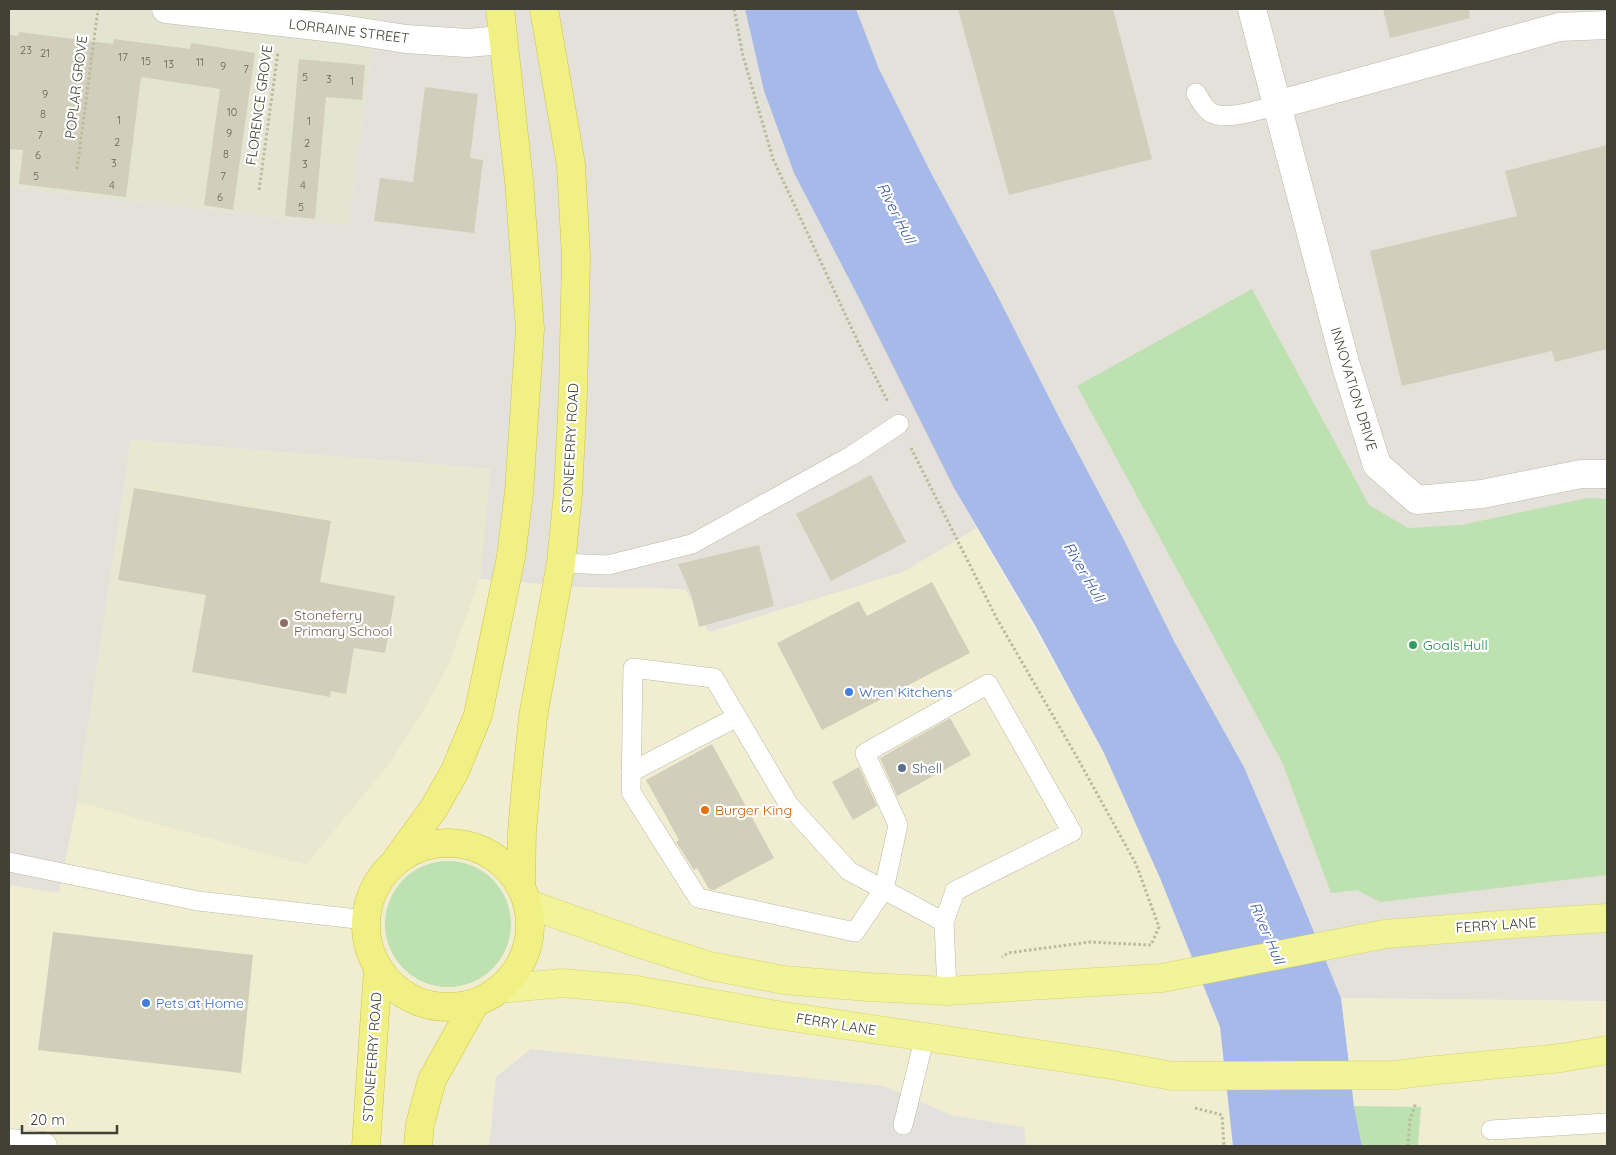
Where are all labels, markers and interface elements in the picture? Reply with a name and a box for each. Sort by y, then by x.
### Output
street label: LORRAINE STREET [288,15,410,47]
street label: POPLAR GROVE [61,34,91,140]
house number: 23 [20,43,32,57]
street label: FLORENCE GROVE [242,44,276,166]
house number: 21 [40,46,50,60]
house number: 17 [118,50,128,64]
house number: 15 [141,54,151,68]
house number: 11 [196,55,204,69]
house number: 13 [164,57,174,71]
house number: 9 [220,59,226,73]
house number: 7 [243,62,249,76]
house number: 5 [302,70,308,84]
house number: 3 [326,72,332,86]
house number: 1 [350,74,354,88]
house number: 9 [42,87,48,101]
house number: 10 [227,105,237,119]
house number: 8 [40,107,46,121]
house number: 1 [117,113,121,127]
house number: 1 [307,114,311,128]
house number: 9 [226,126,232,140]
house number: 7 [37,128,43,142]
house number: 2 [114,135,120,149]
house number: 2 [304,136,310,150]
house number: 8 [223,147,229,161]
house number: 6 [35,148,41,162]
house number: 3 [111,156,117,170]
house number: 3 [302,157,308,171]
house number: 5 [33,169,39,183]
house number: 7 [220,169,226,183]
house number: 4 [109,178,115,192]
house number: 4 [300,178,306,192]
water label: River Hull [873,179,921,248]
house number: 6 [217,190,223,204]
house number: 5 [298,200,304,214]
street label: INNOVATION DRIVE [1327,325,1381,453]
street label: STONEFERRY ROAD [558,383,582,513]
water label: River Hull [1060,539,1110,606]
place label: Stoneferry Primary School [294,606,392,640]
marker: Stoneferry Primary School [278,617,290,629]
place label: Goals Hull [1423,636,1488,654]
marker: Goals Hull [1407,639,1419,651]
place label: Wren Kitchens [859,683,952,701]
marker: Wren Kitchens [843,686,855,698]
place label: Shell [912,759,942,777]
marker: Shell [896,762,908,774]
place label: Burger King [715,801,792,819]
marker: Burger King [699,804,711,816]
water label: River Hull [1246,899,1290,968]
street label: FERRY LANE [1455,913,1537,937]
street label: STONEFERRY ROAD [358,992,386,1122]
place label: Pets at Home [156,994,244,1012]
marker: Pets at Home [140,997,152,1009]
street label: FERRY LANE [795,1009,877,1039]
scale bar [22,1102,118,1134]
text: 20 m [30,1110,65,1129]

